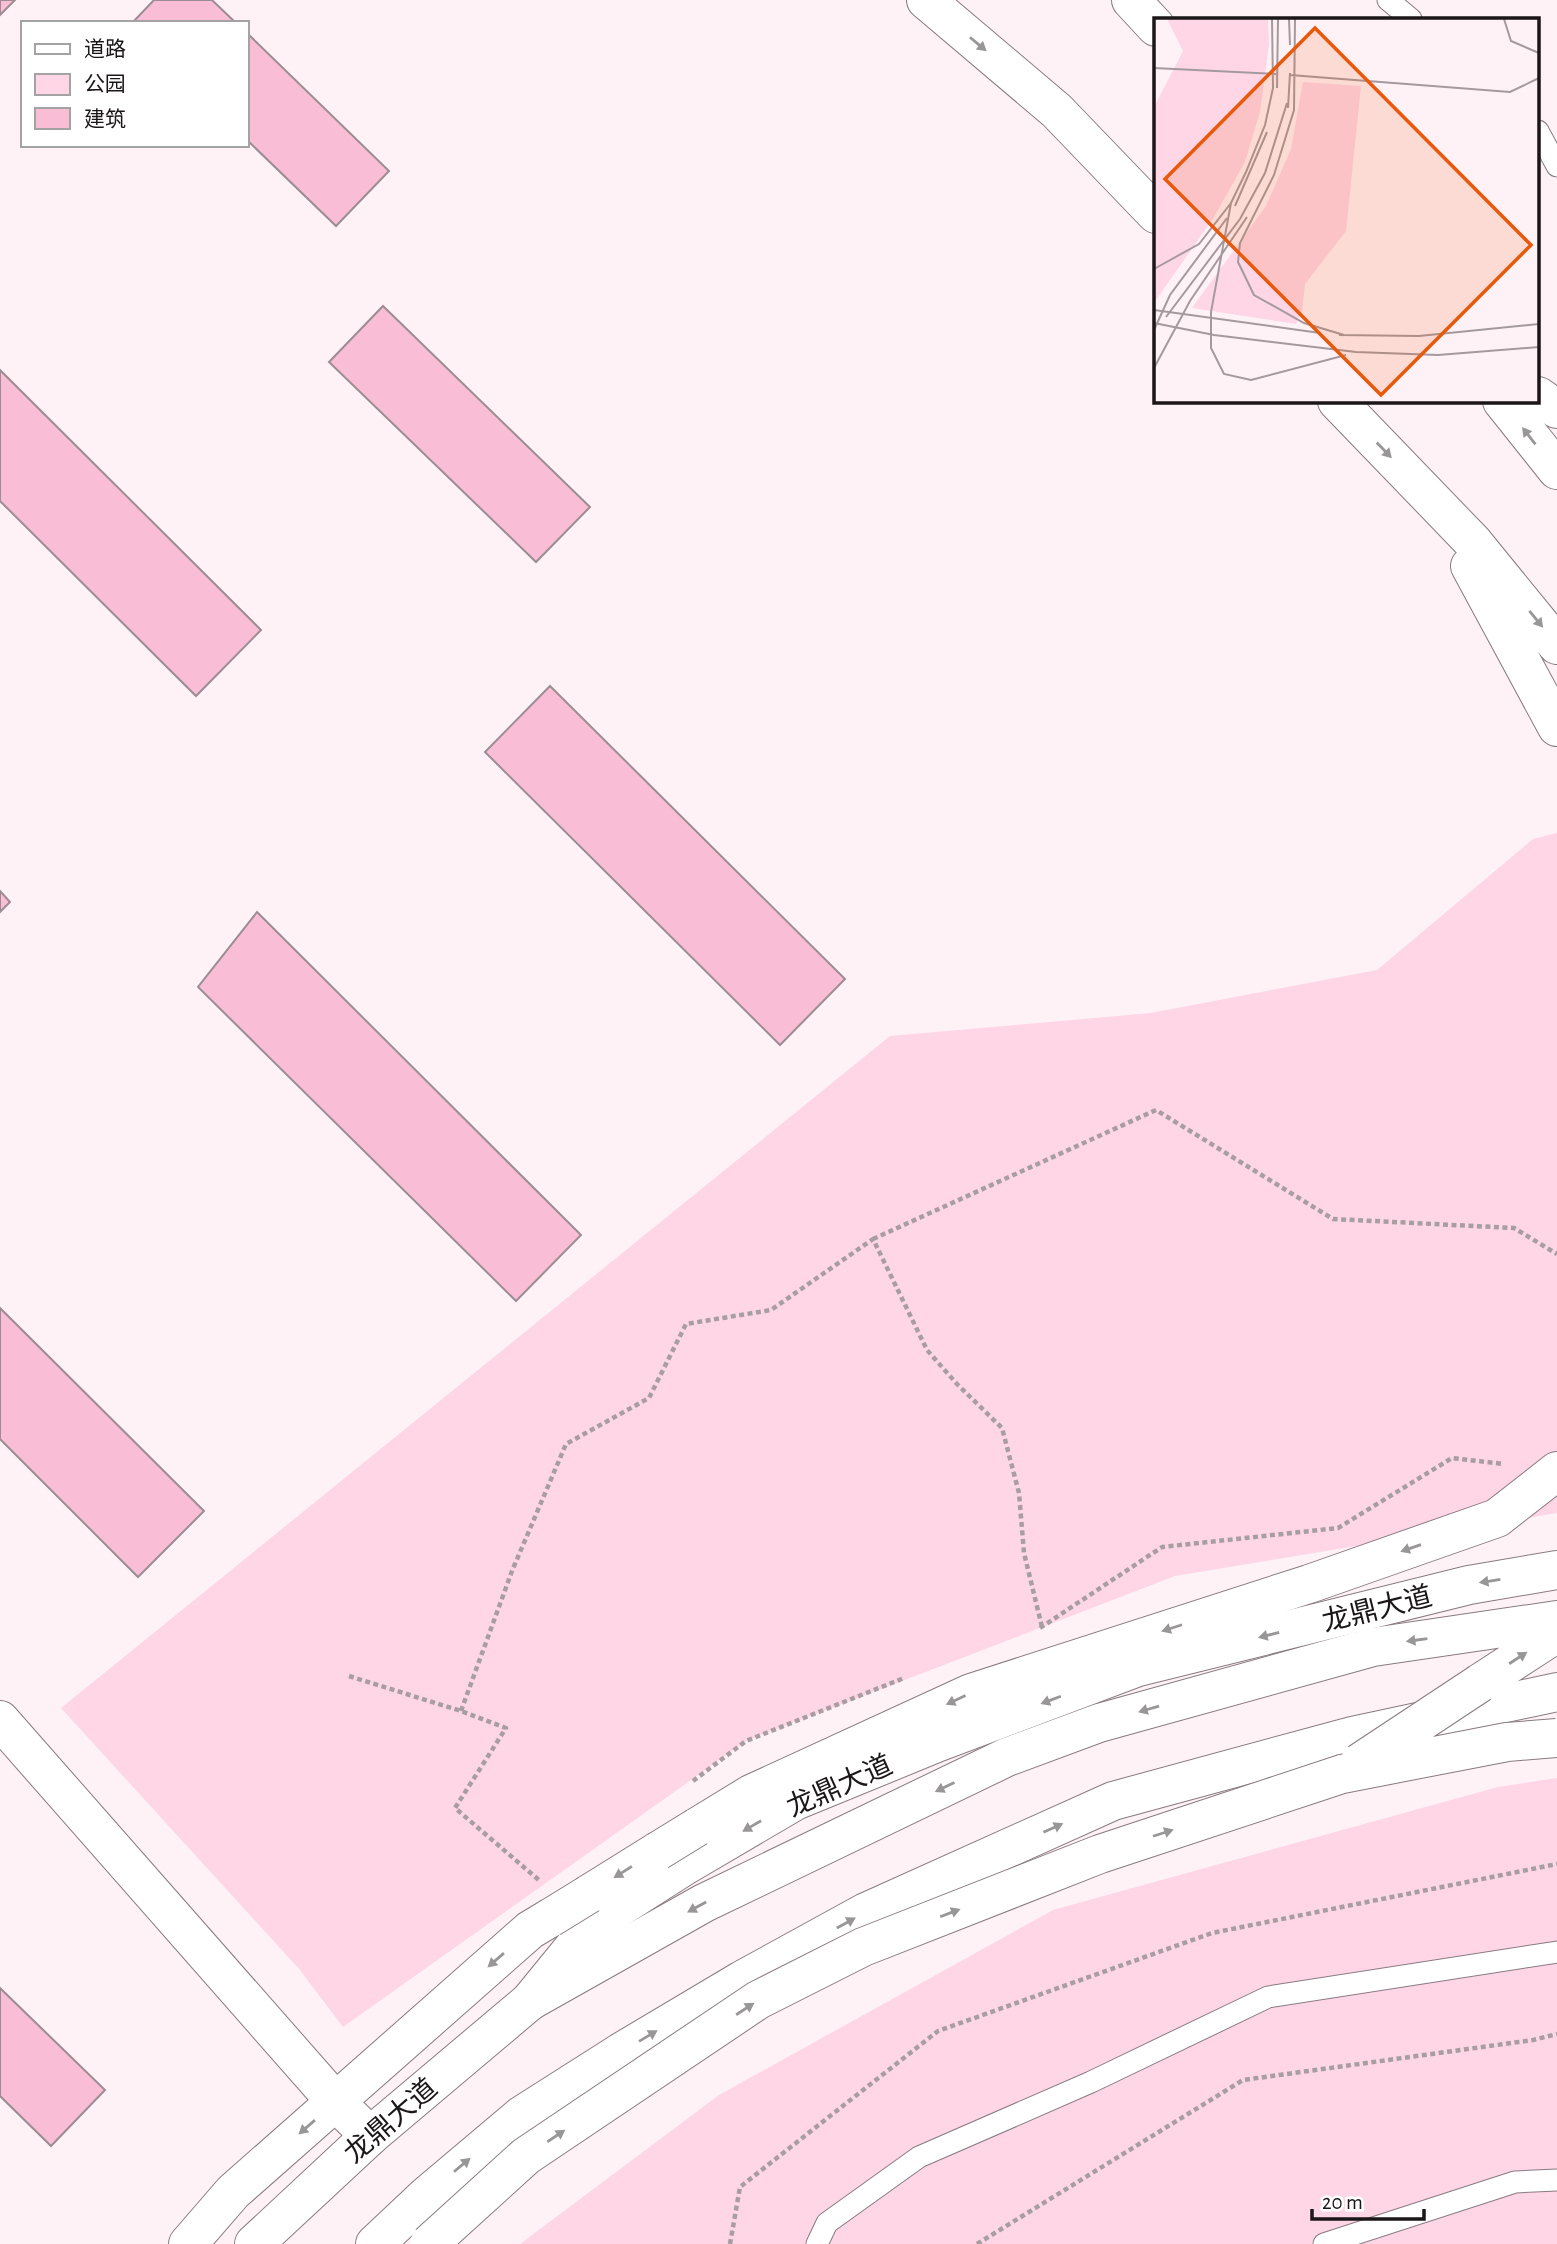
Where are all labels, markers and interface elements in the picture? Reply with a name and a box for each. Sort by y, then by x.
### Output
inset map [1154,18,1540,402]
legend [21,21,248,147]
one-way arrow [970,36,987,51]
text: 道路 [84,38,126,60]
text: 公园 [84,73,126,95]
text: 建筑 [84,108,126,130]
one-way arrow [1522,427,1537,445]
one-way arrow [1376,441,1392,458]
one-way arrow [1528,611,1543,628]
one-way arrow [1400,1543,1421,1554]
one-way arrow [1479,1576,1501,1587]
street label: 龙鼎大道 [1319,1581,1435,1637]
one-way arrow [1161,1623,1182,1634]
one-way arrow [1257,1630,1279,1641]
one-way arrow [1406,1635,1428,1646]
one-way arrow [1509,1652,1528,1665]
one-way arrow [946,1694,966,1706]
one-way arrow [1040,1694,1061,1705]
one-way arrow [1138,1705,1159,1715]
street label: 龙鼎大道 [782,1749,897,1822]
one-way arrow [935,1782,956,1793]
one-way arrow [742,1820,761,1832]
one-way arrow [1043,1822,1063,1834]
one-way arrow [1153,1827,1174,1838]
one-way arrow [614,1866,633,1879]
one-way arrow [686,1901,706,1913]
one-way arrow [940,1907,961,1918]
one-way arrow [836,1917,856,1929]
one-way arrow [487,1952,505,1968]
one-way arrow [735,2003,754,2016]
one-way arrow [639,2029,658,2042]
street label: 龙鼎大道 [339,2073,443,2169]
one-way arrow [299,2118,316,2134]
one-way arrow [547,2129,565,2143]
one-way arrow [453,2158,471,2173]
scale bar [1312,2178,1424,2222]
text: 20 m [1322,2192,1363,2213]

